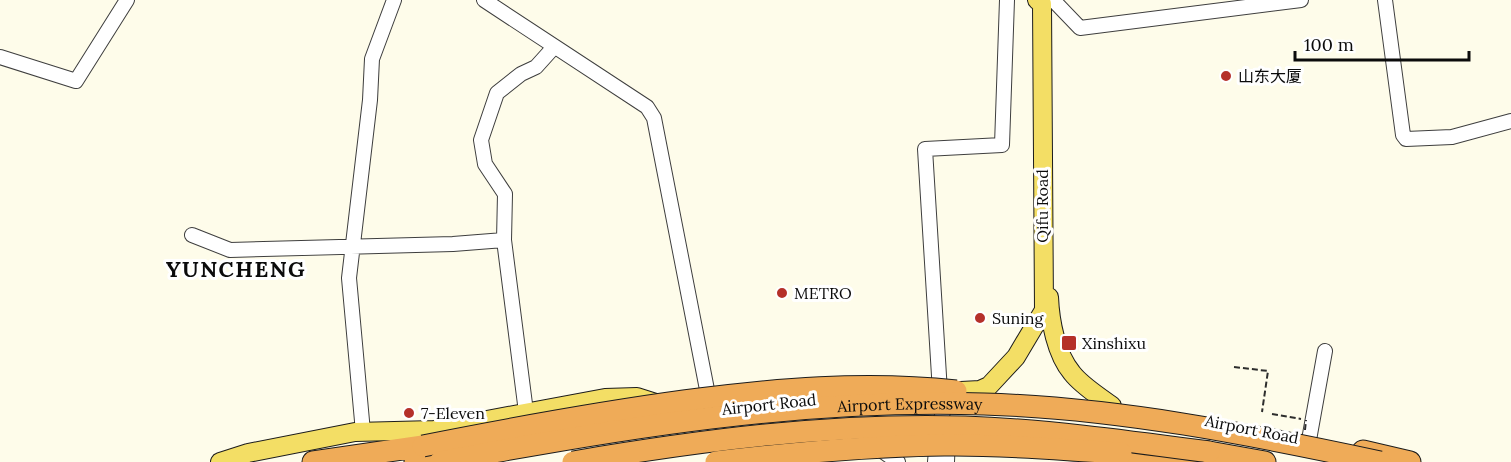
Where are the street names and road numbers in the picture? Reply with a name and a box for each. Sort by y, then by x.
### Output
street label: Qifu Road [1032,169,1052,243]
street label: Airport Road [720,389,818,419]
street label: Airport Expressway [836,393,983,416]
street label: Airport Road [1203,410,1301,448]

